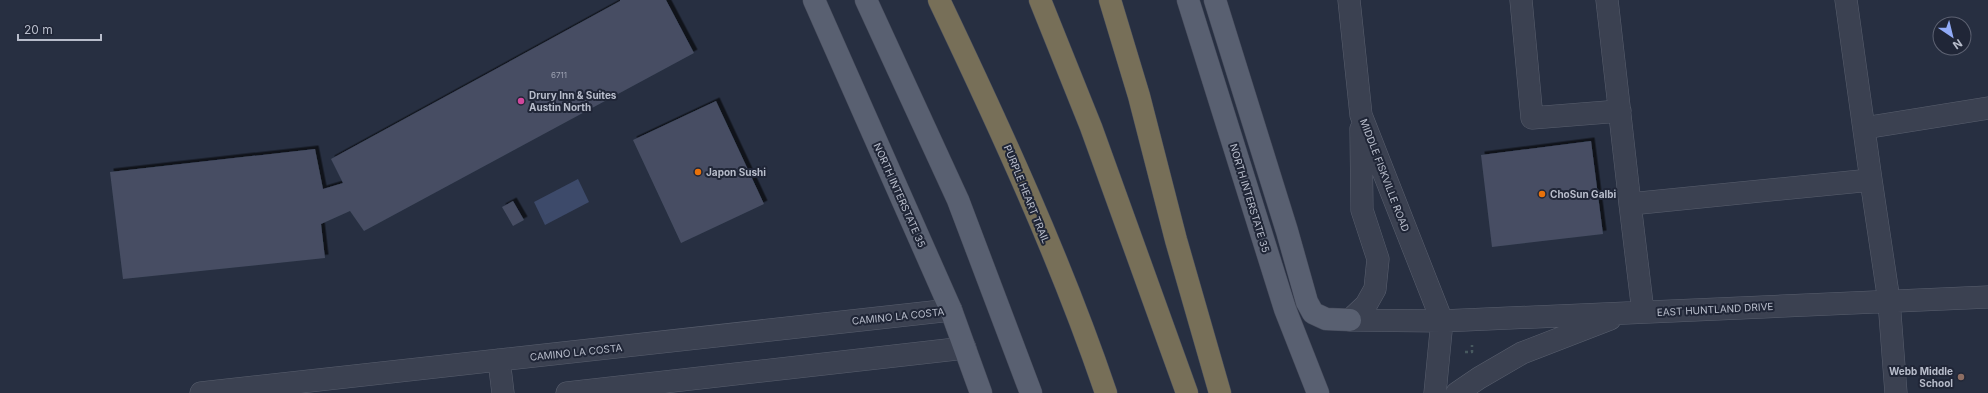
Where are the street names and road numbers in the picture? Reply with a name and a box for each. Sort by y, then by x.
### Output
street label: MIDDLE FISKVILLE ROAD [1358,117,1412,233]
street label: NORTH INTERSTATE 35 [872,141,928,249]
street label: NORTH INTERSTATE 35 [1228,142,1272,254]
street label: PURPLE HEART TRAIL [1002,143,1052,245]
street label: EAST HUNTLAND DRIVE [1656,300,1774,318]
street label: CAMINO LA COSTA [851,305,945,327]
street label: CAMINO LA COSTA [529,341,623,363]

